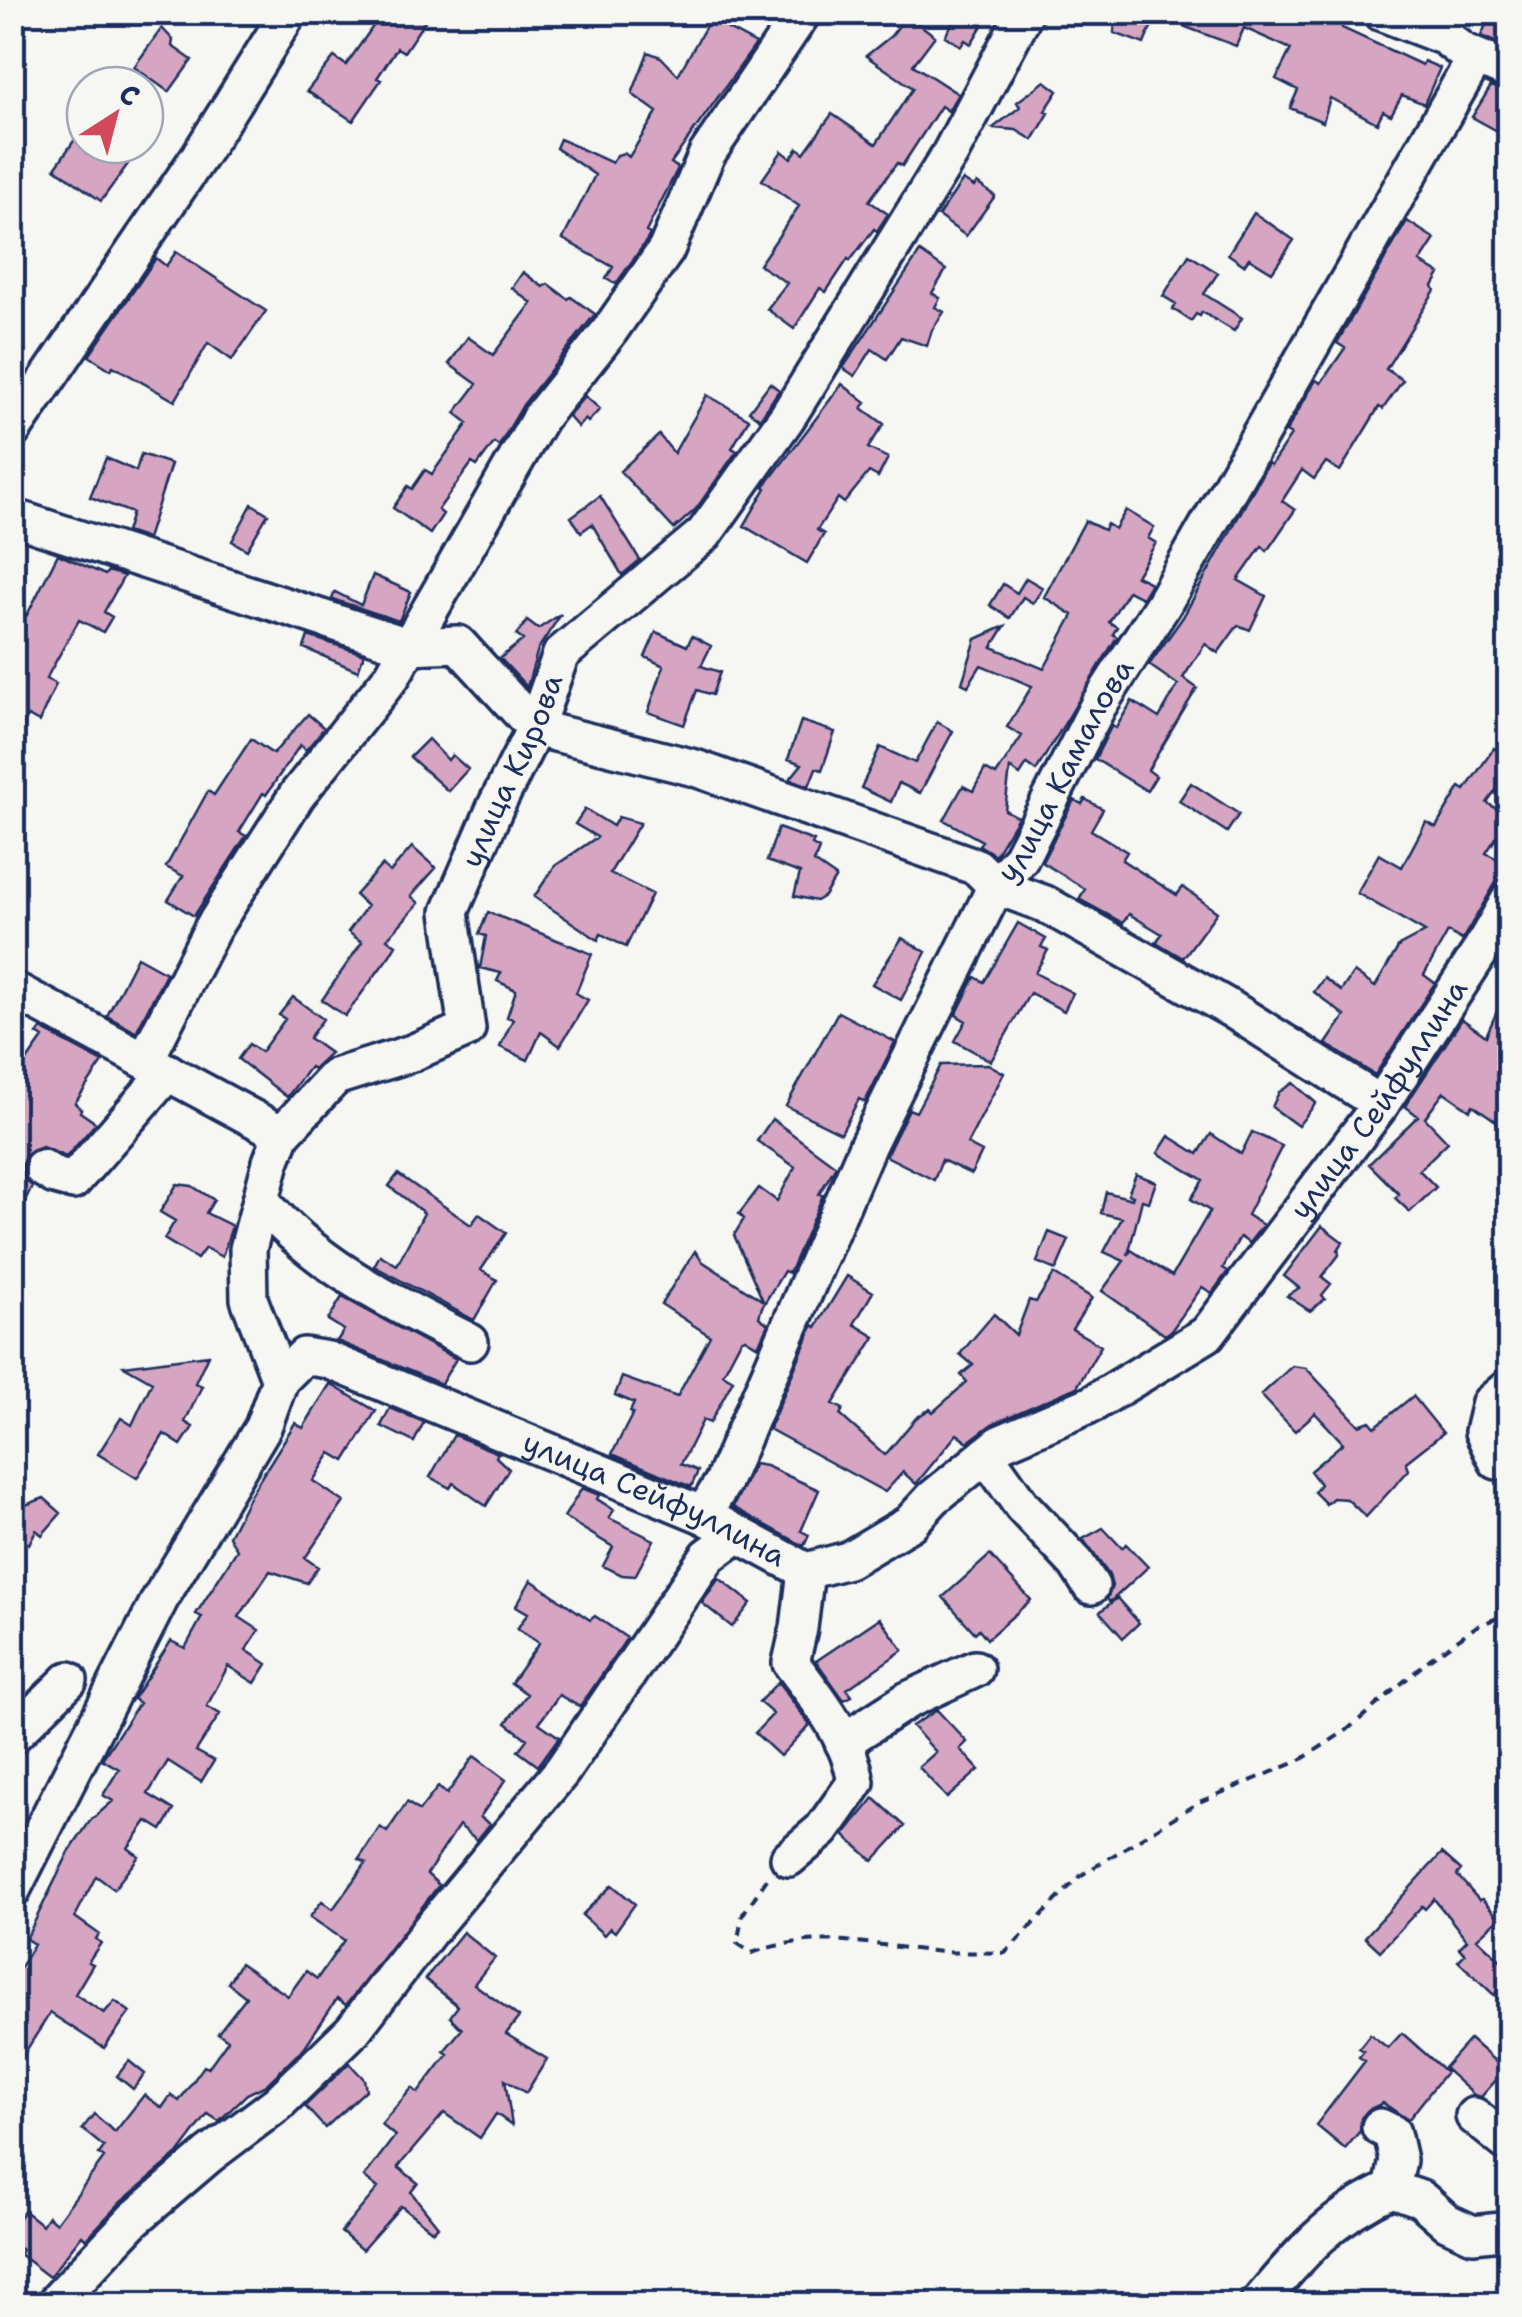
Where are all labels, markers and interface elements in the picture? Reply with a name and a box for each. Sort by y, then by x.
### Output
north arrow [65,65,165,165]
text: С [112,74,148,115]
street label: улица Камалова [987,650,1143,891]
street label: улица Кирова [451,668,572,874]
street label: улица Сейфуллина [1280,971,1477,1227]
street label: улица Сейфуллина [517,1422,794,1576]

